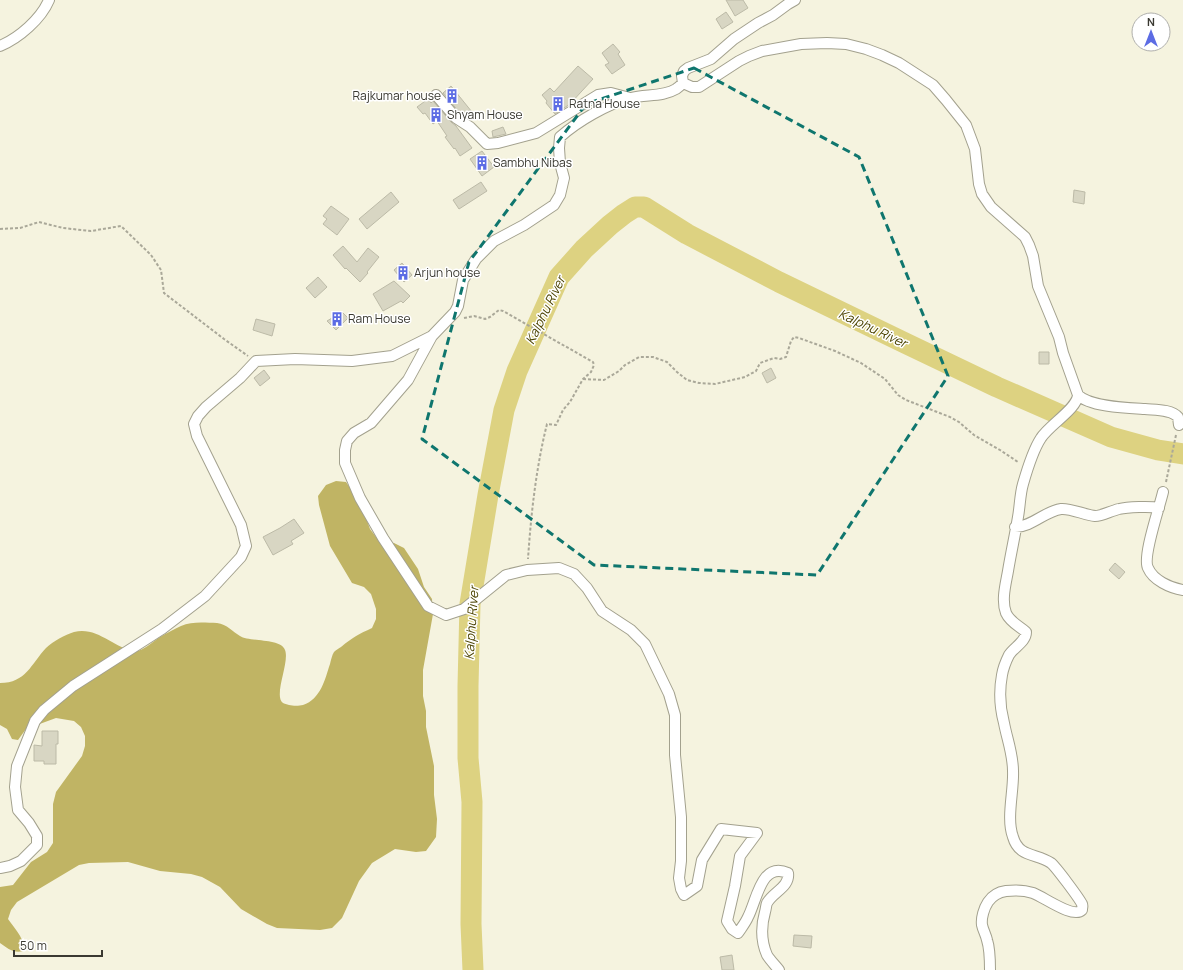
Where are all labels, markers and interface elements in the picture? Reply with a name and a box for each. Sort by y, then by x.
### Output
north arrow [1131,12,1171,52]
text: N [1147,14,1155,29]
place label: Rajkumar house [352,87,441,104]
building icon: Rajkumar house [444,88,460,104]
place label: Ratna House [569,95,640,112]
building icon: Ratna House [550,96,566,112]
place label: Shyam House [447,106,523,123]
building icon: Shyam House [428,107,444,123]
place label: Sambhu Nibas [493,154,572,171]
building icon: Sambhu Nibas [474,155,490,171]
place label: Arjun house [414,264,480,281]
building icon: Arjun house [395,265,411,281]
water label: Kalphu River [521,271,570,347]
water label: Kalphu River [836,304,912,353]
place label: Ram House [348,310,411,327]
building icon: Ram House [329,311,345,327]
water label: Kalphu River [459,583,483,660]
scale bar [14,932,102,958]
text: 50 m [20,937,47,954]

